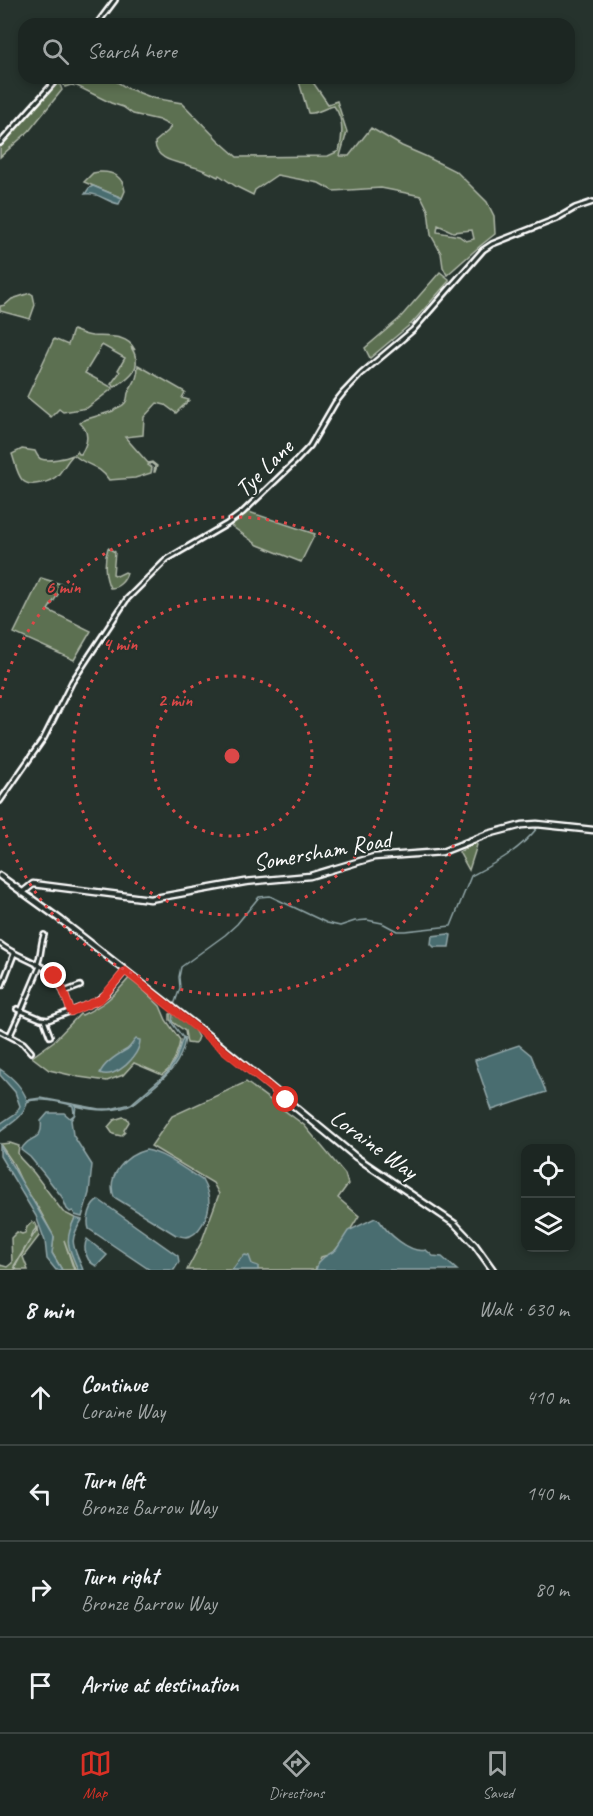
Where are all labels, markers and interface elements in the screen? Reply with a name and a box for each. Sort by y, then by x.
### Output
search box [18,18,575,84]
icon: search [39,35,72,68]
text: Search here [87,37,177,65]
street label: Tye Lane [229,431,301,503]
text: 6 min [46,576,81,598]
text: 4 min [103,633,138,655]
text: 2 min [158,689,193,711]
centre of rings [222,746,242,766]
street label: Somersham Road [251,823,397,878]
route end [40,962,66,988]
route start [272,1086,298,1112]
street label: Loraine Way [324,1102,425,1187]
map controls [521,1144,575,1252]
button: locate [521,1144,575,1198]
button: layers [521,1198,575,1252]
text: 8 min [24,1293,74,1326]
text: Walk · 630 m [479,1297,569,1322]
text: Continue [81,1371,147,1399]
icon: ahead [24,1381,57,1414]
text: 410 m [526,1385,569,1410]
text: Loraine Way [81,1399,165,1424]
text: Turn left [81,1467,145,1495]
icon: left [24,1477,57,1510]
text: 140 m [526,1481,569,1506]
text: Bronze Barrow Way [81,1495,217,1520]
text: Turn right [81,1563,158,1591]
icon: right [24,1573,57,1606]
text: 80 m [535,1577,569,1602]
text: Bronze Barrow Way [81,1591,217,1616]
icon: arrive [24,1669,57,1702]
text: Arrive at destination [81,1671,238,1699]
tab: Map [79,1747,112,1803]
tab: Directions [269,1747,324,1803]
tab: Saved [481,1747,514,1803]

